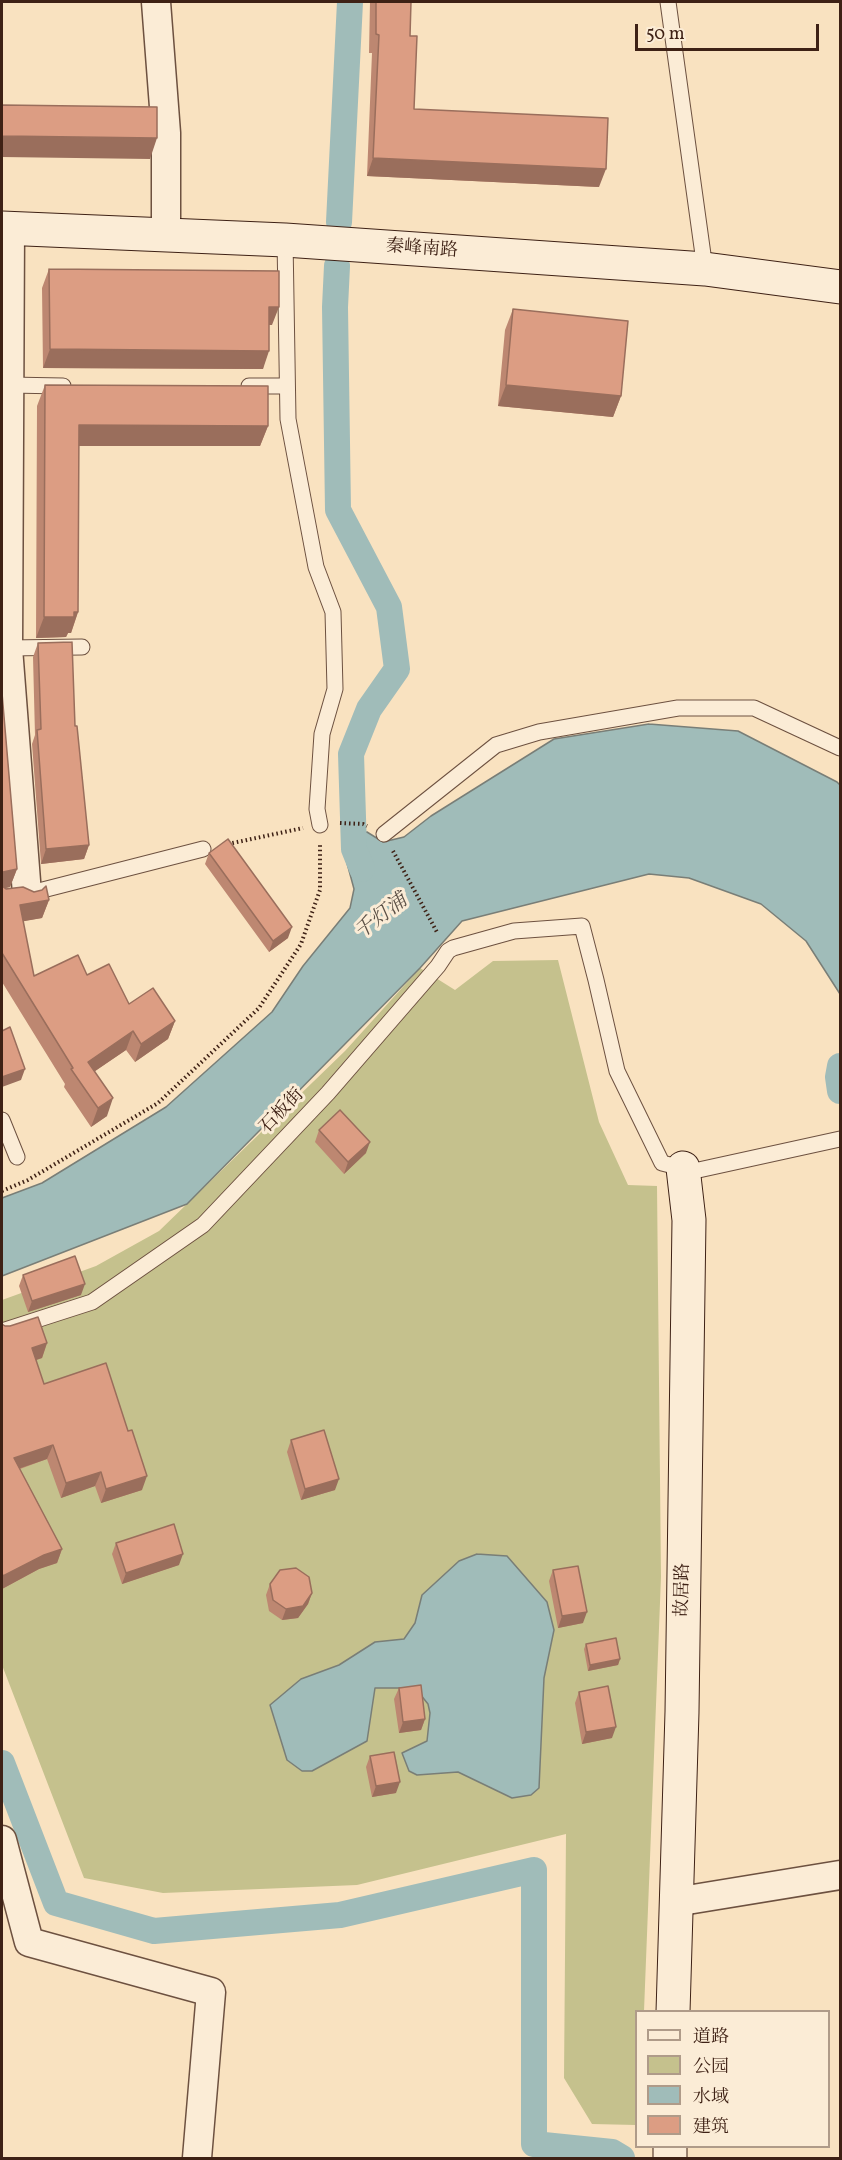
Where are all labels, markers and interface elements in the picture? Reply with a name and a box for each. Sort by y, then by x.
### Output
scale bar [638,12,822,50]
text: 50 m [646,22,685,47]
street label: 秦峰南路 [385,237,459,263]
water label: 千灯浦 [351,890,413,946]
street label: 石板街 [256,1085,310,1139]
street label: 故居路 [673,1563,695,1617]
legend [635,2010,830,2148]
text: 道路 [693,2025,729,2050]
text: 公园 [693,2055,729,2080]
text: 水域 [693,2085,729,2110]
text: 建筑 [693,2115,729,2140]

